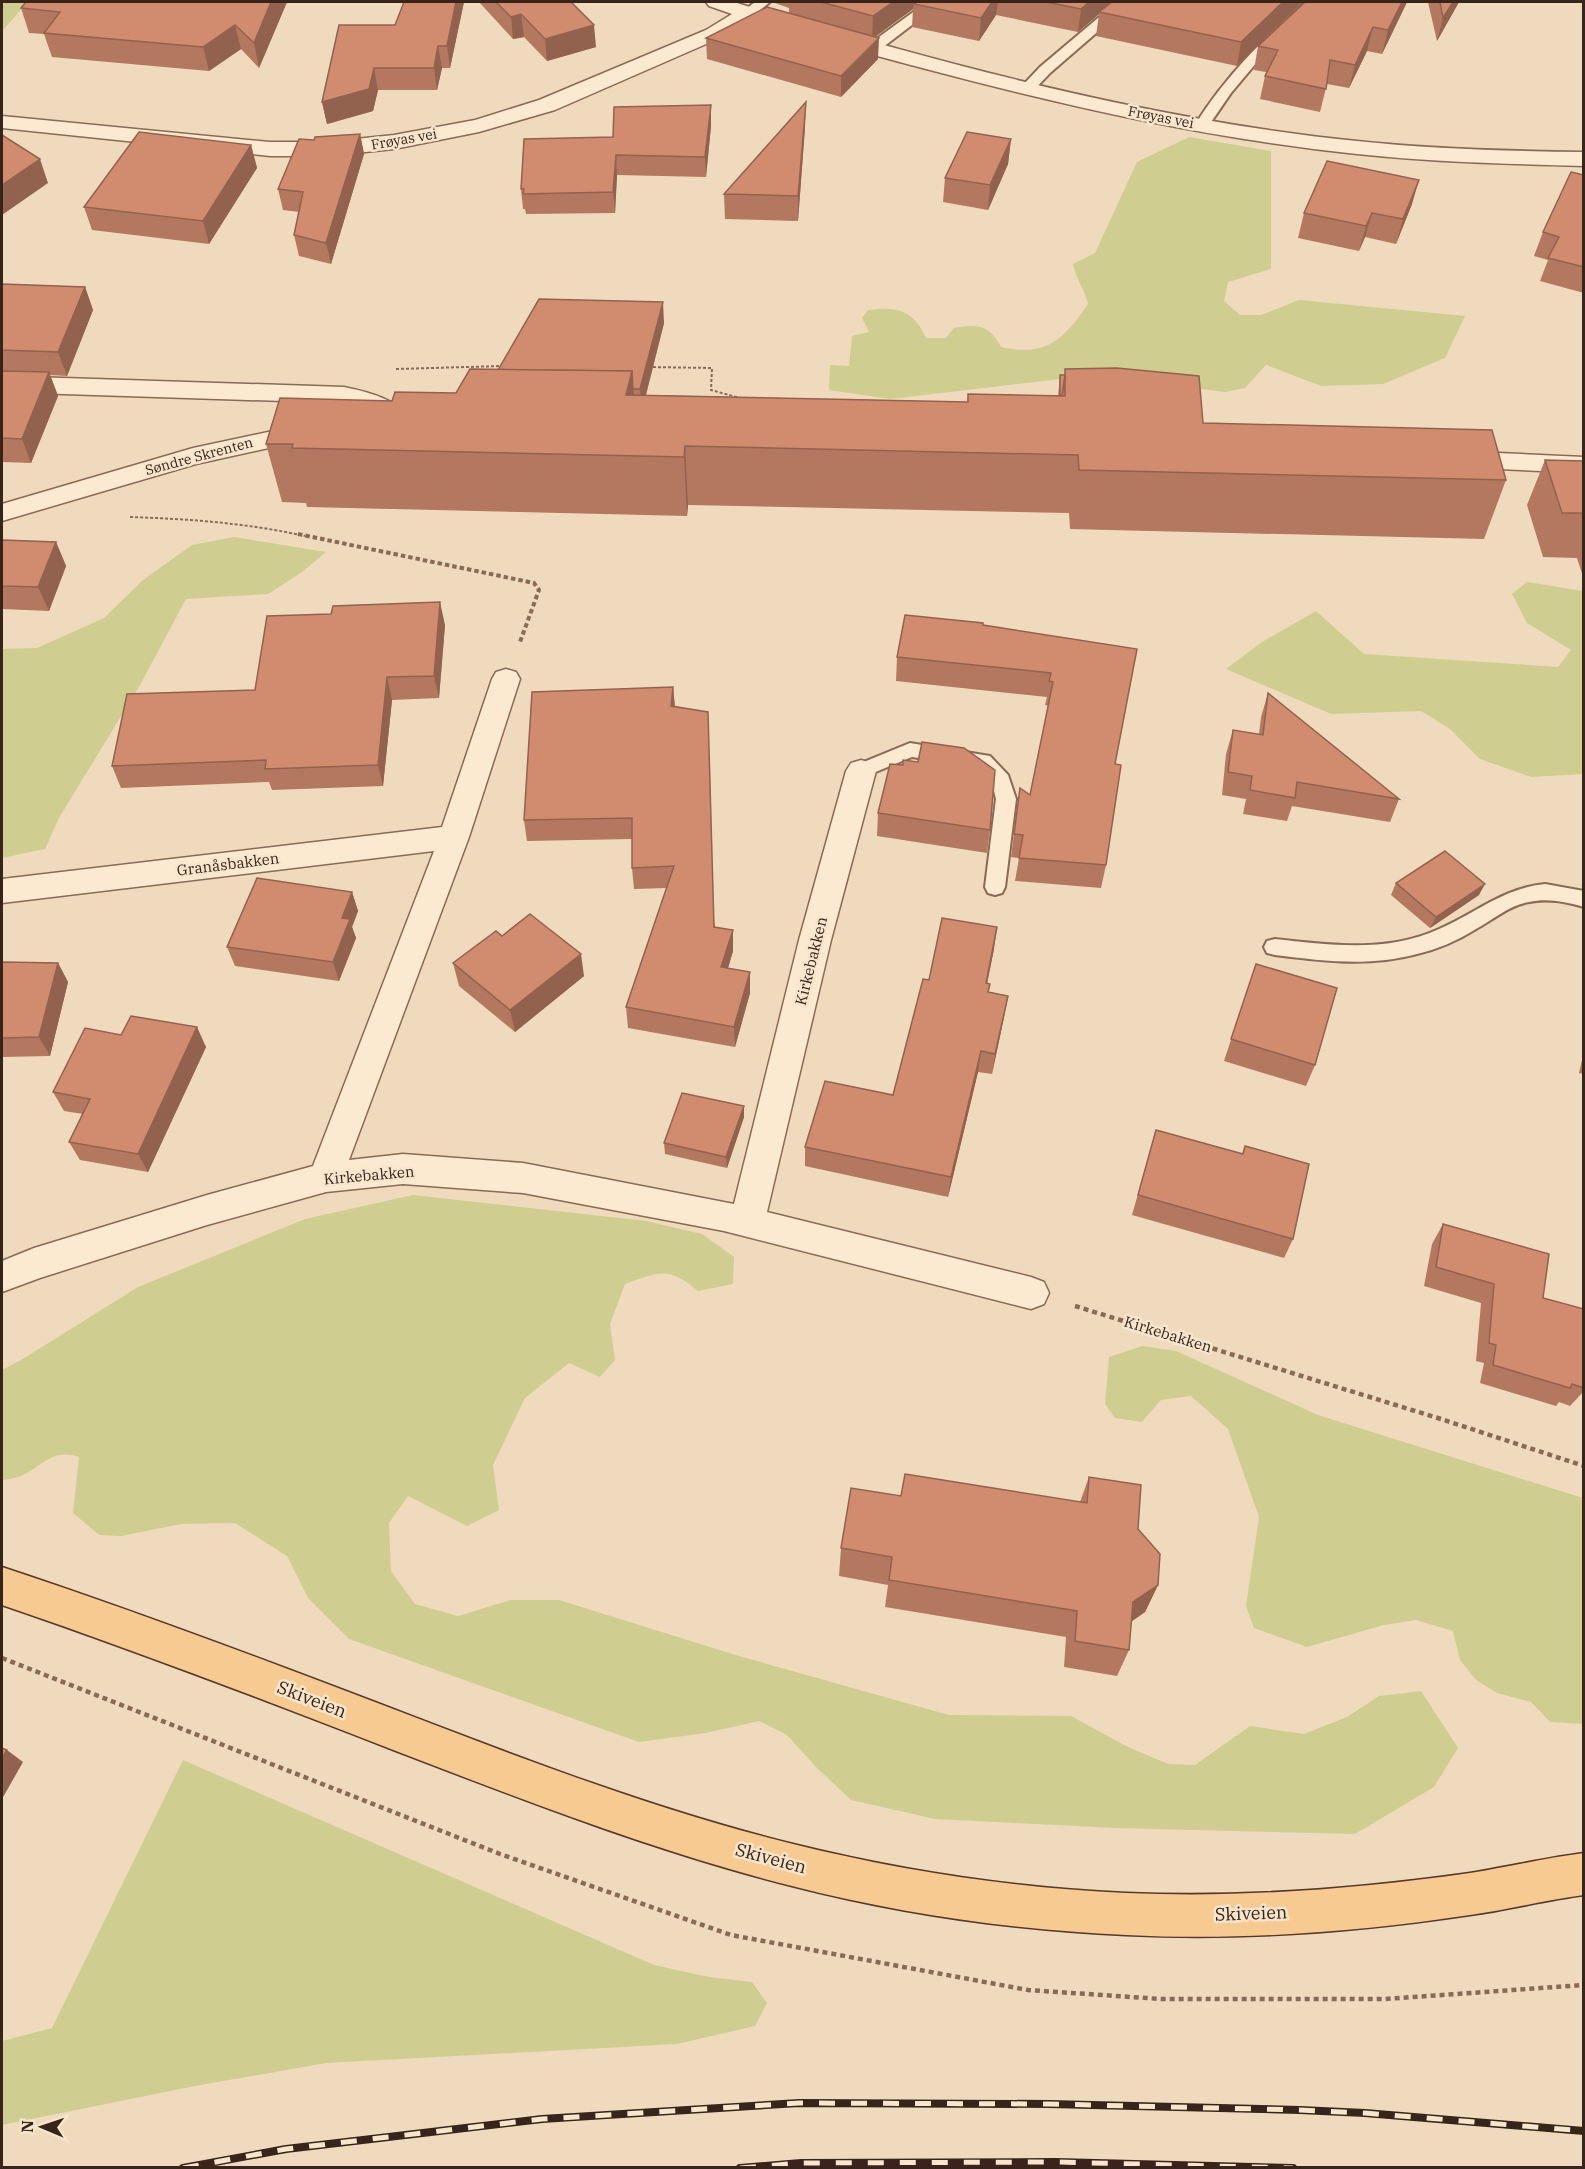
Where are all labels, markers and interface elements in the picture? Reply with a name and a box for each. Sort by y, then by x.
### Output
street label: Frøyas vei [1127,102,1195,132]
street label: Frøyas vei [370,124,438,154]
street label: Søndre Skrenten [143,433,255,479]
street label: Granåsbakken [176,848,281,880]
street label: Kirkebakken [791,914,831,1007]
street label: Kirkebakken [323,1162,415,1188]
street label: Kirkebakken [1122,1312,1215,1356]
street label: Skiveien [274,1675,350,1723]
street label: Skiveien [733,1837,809,1879]
street label: Skiveien [1214,1900,1288,1926]
north arrow [12,2097,72,2157]
text: N [17,2120,37,2133]

